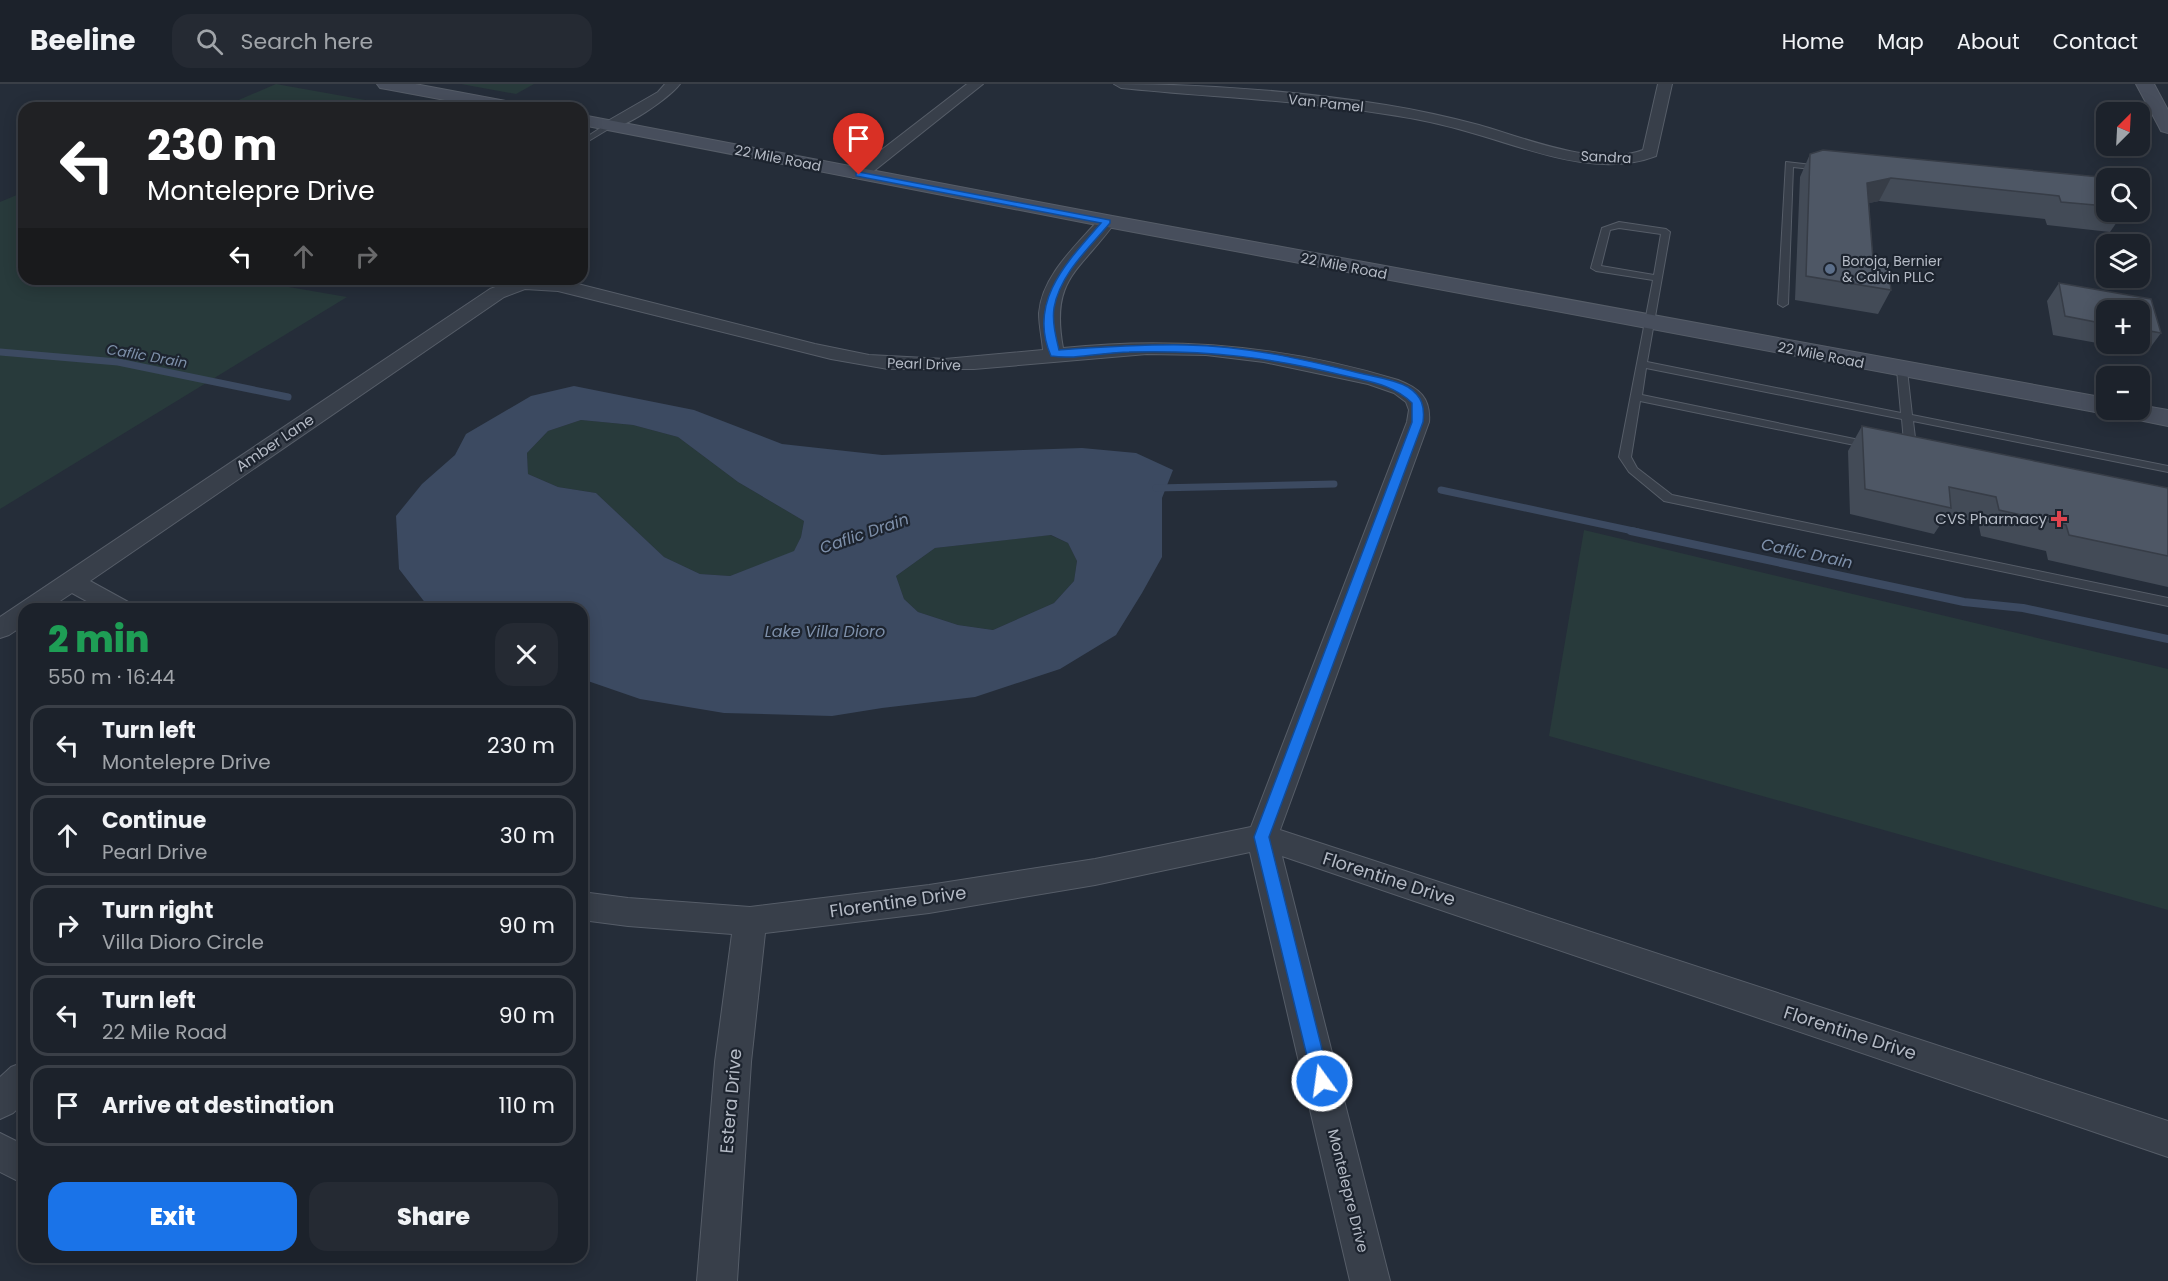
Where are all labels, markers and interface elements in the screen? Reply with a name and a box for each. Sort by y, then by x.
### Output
search box [172,14,592,68]
text: Beeline [30,21,136,60]
icon: search [193,25,226,58]
text: Search here [241,26,373,57]
text: Home [1782,27,1844,56]
text: Map [1877,27,1924,56]
text: About [1957,27,2020,56]
text: Contact [2053,27,2138,56]
street label: Van Pamel [1287,89,1365,117]
north arrow [2096,102,2150,156]
map controls [2096,102,2150,420]
pin [833,113,884,175]
text: 230 m [147,116,277,175]
icon: arrive [842,122,875,155]
icon: left [48,126,126,204]
street label: 22 Mile Road [733,140,823,176]
street label: Sandra [1580,146,1632,168]
button: search [2096,168,2150,222]
text: Montelepre Drive [147,172,375,209]
button: layers [2096,234,2150,288]
icon: left [224,240,257,273]
icon: ahead [287,240,320,273]
icon: right [350,240,383,273]
street label: 22 Mile Road [1299,248,1389,284]
place label: Boroja, Bernier & Calvin PLLC [1842,251,1942,287]
marker: Boroja, Bernier & Calvin PLLC [1823,262,1837,276]
button: + [2096,300,2150,354]
street label: 22 Mile Road [1776,337,1866,373]
water label: Caflic Drain [105,339,189,373]
street label: Pearl Drive [887,353,962,375]
button: − [2096,366,2150,420]
street label: Amber Lane [231,409,318,476]
water label: Caflic Drain [816,507,912,559]
place label: CVS Pharmacy [1935,508,2048,529]
marker: CVS Pharmacy [2052,512,2066,526]
water label: Caflic Drain [1759,533,1855,574]
text: 2 min [48,614,150,665]
water label: Lake Villa Dioro [765,620,885,643]
button: close [495,623,558,686]
text: 550 m · 16:44 [48,663,175,691]
text: Turn left [102,715,196,746]
icon: left [51,729,84,762]
text: 230 m [487,730,555,761]
text: Montelepre Drive [102,748,271,776]
text: Continue [102,805,206,836]
icon: ahead [51,819,84,852]
text: 30 m [500,820,555,851]
text: Pearl Drive [102,838,207,866]
street label: Florentine Drive [1320,845,1459,912]
street label: Florentine Drive [828,880,968,923]
text: Turn right [102,895,213,926]
icon: right [51,909,84,942]
text: 90 m [499,910,555,941]
text: Villa Dioro Circle [102,928,264,956]
text: Turn left [102,985,196,1016]
icon: left [51,999,84,1032]
street label: Florentine Drive [1781,999,1920,1066]
text: 90 m [499,1000,555,1031]
text: 22 Mile Road [102,1018,227,1046]
street label: Estera Drive [713,1047,748,1154]
position arrow [1290,1049,1354,1113]
icon: arrive [51,1089,84,1122]
text: Arrive at destination [102,1090,334,1121]
text: 110 m [499,1090,555,1121]
street label: Montelepre Drive [1323,1127,1374,1255]
button: Exit [48,1182,297,1251]
button: Share [309,1182,558,1251]

